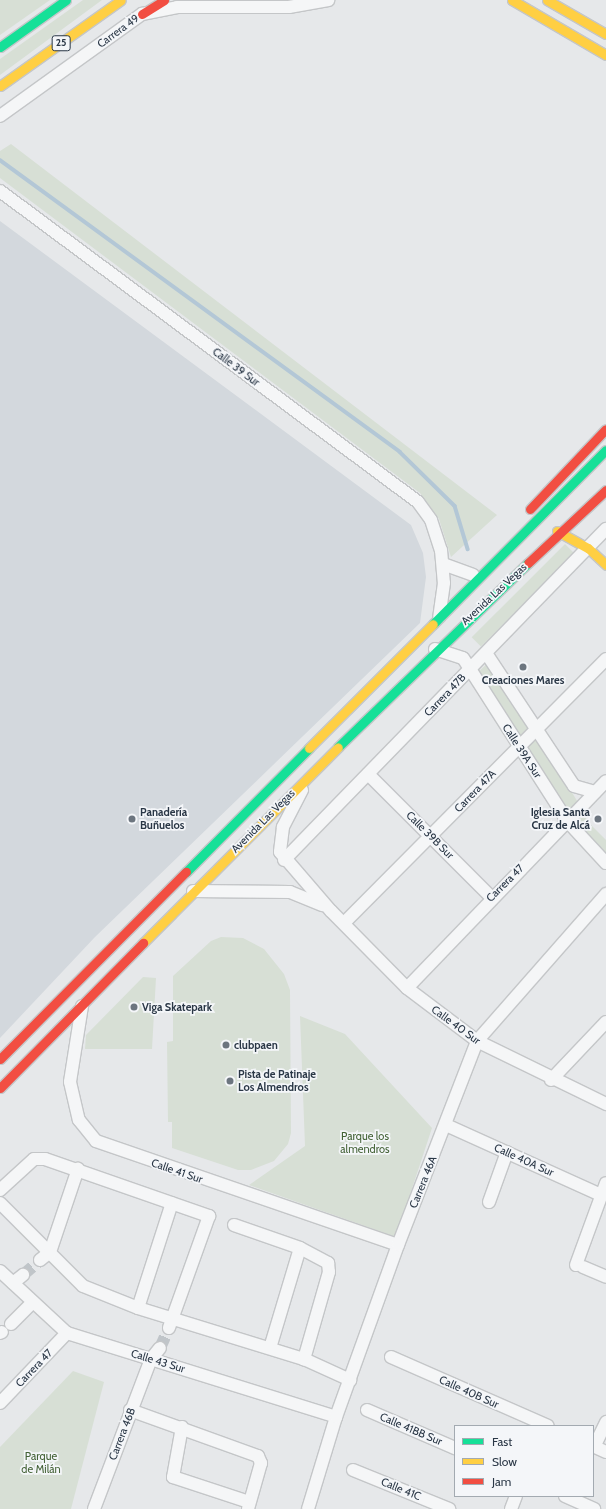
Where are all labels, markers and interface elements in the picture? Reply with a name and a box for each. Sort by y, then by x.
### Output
street label: Carrera 49 [95,11,141,51]
road number: 25 [51,35,71,51]
street label: Calle 39 Sur [210,345,262,389]
street label: Avenida Las Vegas [459,560,529,628]
marker: Creaciones Mares [518,662,528,672]
street label: Carrera 47B [421,671,469,719]
place label: Creaciones Mares [482,673,564,687]
street label: Calle 39A Sur [500,721,544,781]
street label: Carrera 47A [452,767,498,815]
street label: Avenida Las Vegas [228,786,298,856]
place label: Panadería Buñuelos [140,806,187,832]
place label: Iglesia Santa Cruz de Alcá [531,806,590,832]
street label: Calle 39B Sur [403,808,457,862]
marker: Panadería Buñuelos [127,814,137,824]
marker: Iglesia Santa Cruz de Alcá [593,814,603,824]
street label: Carrera 47 [484,862,526,904]
place label: Viga Skatepark [142,1000,212,1014]
marker: Viga Skatepark [129,1002,139,1012]
street label: Calle 40 Sur [429,1003,483,1047]
place label: clubpaen [234,1038,278,1052]
marker: clubpaen [221,1040,231,1050]
place label: Pista de Patinaje Los Almendros [238,1068,316,1094]
marker: Pista de Patinaje Los Almendros [225,1076,235,1086]
park label: Parque los almendros [340,1130,390,1156]
street label: Calle 40A Sur [492,1141,556,1179]
street label: Carrera 46A [407,1154,439,1210]
street label: Calle 41 Sur [150,1156,204,1186]
street label: Carrera 47 [13,1346,55,1390]
street label: Calle 43 Sur [129,1347,187,1375]
street label: Calle 40B Sur [437,1373,501,1411]
street label: Carrera 46B [106,1406,138,1462]
street label: Calle 41BB Sur [378,1410,444,1448]
legend [454,1425,594,1497]
text: Fast [492,1434,512,1449]
park label: Parque de Milán [21,1450,61,1476]
text: Slow [492,1454,517,1469]
text: Jam [492,1474,511,1489]
street label: Calle 41C [379,1475,423,1503]

